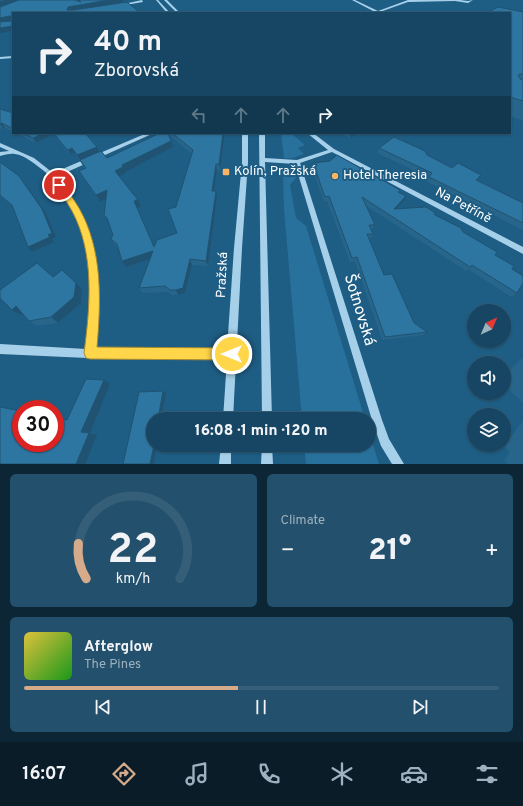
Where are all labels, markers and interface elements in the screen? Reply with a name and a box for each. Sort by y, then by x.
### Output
text: 40 m [94,25,162,61]
icon: right [28,28,80,80]
text: Zborovská [94,60,179,83]
icon: left [188,104,210,126]
icon: ahead [230,104,252,126]
icon: ahead [272,104,294,126]
icon: right [314,104,336,126]
place label: Kolín, Pražská [234,164,316,180]
marker: Kolín, Pražská [221,167,231,177]
pin [42,168,76,202]
place label: Hotel Theresia [343,168,427,184]
marker: Hotel Theresia [330,171,340,181]
icon: arrive [48,174,70,196]
street label: Na Petříně [432,185,494,227]
street label: Pražská [214,251,232,299]
street label: Šotnovská [339,271,381,348]
north arrow [467,304,511,348]
map controls [467,304,511,452]
position arrow [211,333,253,375]
button: sound [467,356,511,400]
speed limit sign: 30 [12,400,64,452]
button: layers [467,408,511,452]
text: 16:08 · 1 min · 120 m [195,422,327,441]
text: Climate [281,513,325,529]
text: 22 [108,524,159,577]
text: 21° [368,533,411,570]
text: − [281,538,295,565]
text: + [485,538,499,565]
text: km/h [116,569,151,587]
text: Afterglow [84,638,153,657]
text: The Pines [84,657,141,673]
icon: previous [92,696,114,718]
icon: pause [250,696,272,718]
icon: next [409,696,431,718]
icon: directions [110,760,138,788]
icon: music [183,760,211,788]
icon: phone [255,760,283,788]
icon: climate [328,760,356,788]
icon: car [400,760,428,788]
icon: filters [473,760,501,788]
text: 16:07 [22,763,66,786]

